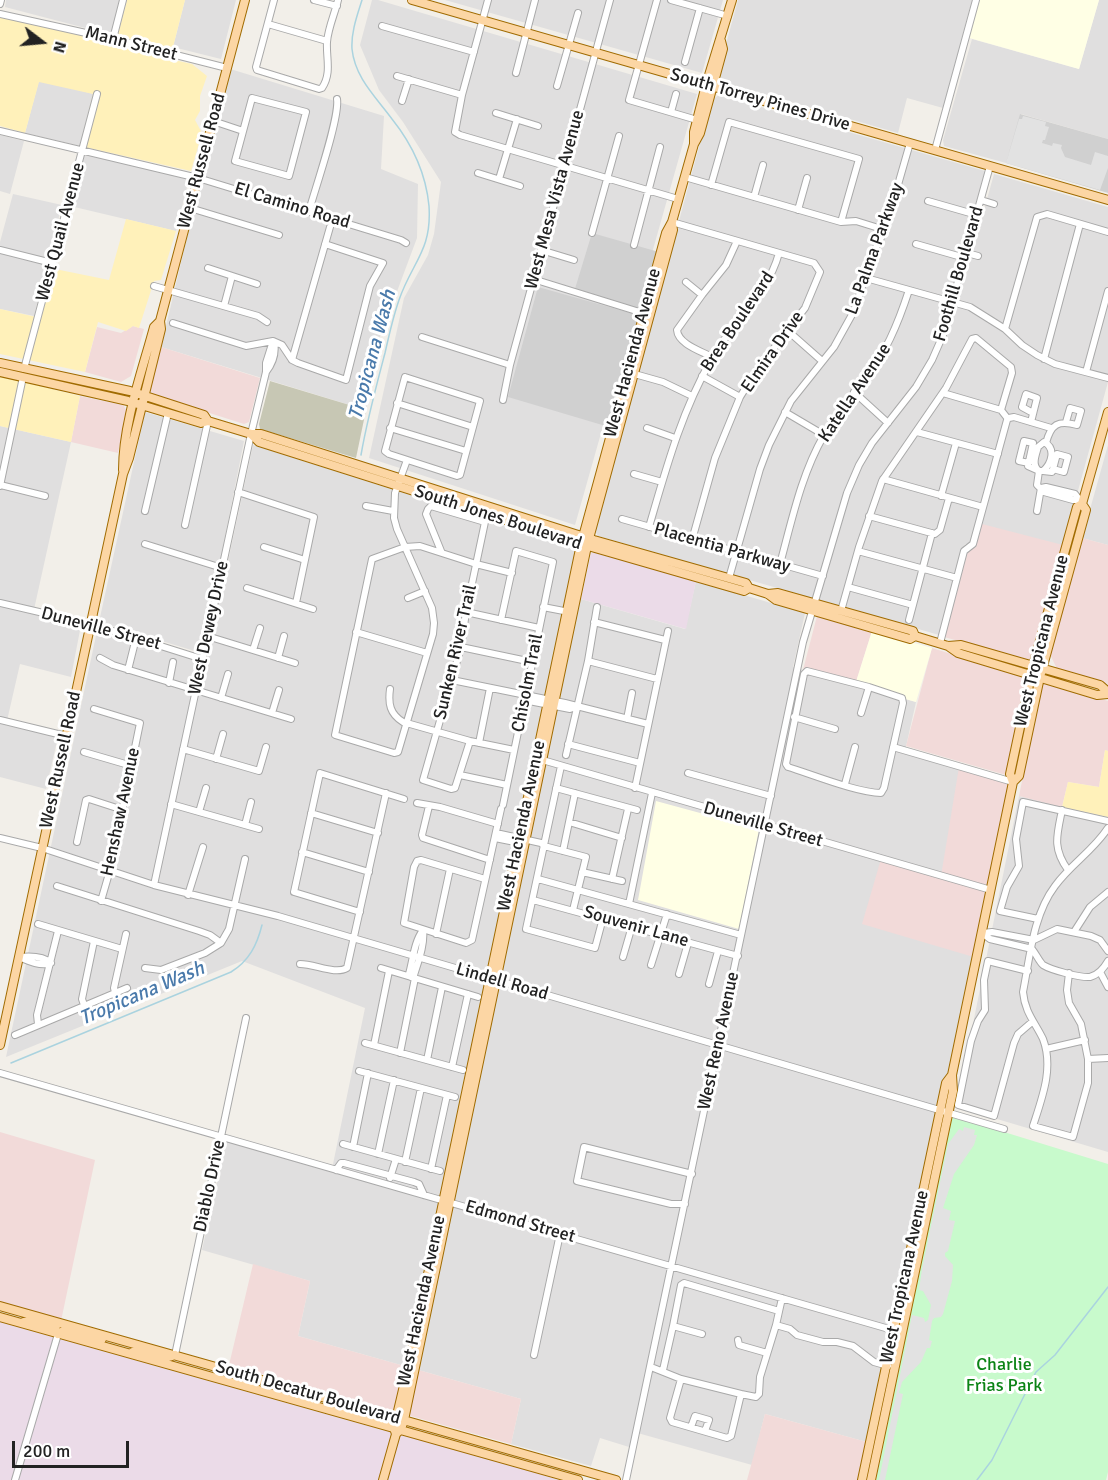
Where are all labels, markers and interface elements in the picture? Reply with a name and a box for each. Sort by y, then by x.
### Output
north arrow [12,12,72,72]
street label: Mann Street [83,22,179,66]
text: N [48,39,70,55]
street label: South Torrey Pines Drive [668,64,852,136]
street label: West Russell Road [174,91,230,231]
street label: West Mesa Vista Avenue [521,108,589,292]
street label: West Quail Avenue [32,160,90,304]
street label: El Camino Road [231,178,353,234]
street label: La Palma Parkway [841,180,909,318]
street label: Foothill Boulevard [929,204,989,344]
street label: West Hacienda Avenue [600,266,666,440]
street label: Brea Boulevard [697,268,779,376]
water label: Tropicana Wash [344,287,402,423]
street label: Elmira Drive [737,307,809,397]
street label: Katella Avenue [814,339,896,447]
street label: South Jones Boulevard [412,481,584,555]
street label: Placentia Parkway [651,518,793,578]
street label: West Tropicana Avenue [1010,553,1074,729]
street label: West Dewey Drive [184,559,234,697]
street label: Sunken River Trail [430,582,482,722]
street label: Duneville Street [39,603,163,655]
street label: Chisolm Trail [508,632,548,734]
street label: West Russell Road [36,689,86,831]
street label: West Hacienda Avenue [493,739,551,913]
street label: Henshaw Avenue [97,746,145,878]
street label: Duneville Street [701,798,825,852]
street label: Souvenir Lane [581,902,691,952]
water label: Tropicana Wash [76,957,208,1031]
street label: Lindell Road [453,959,551,1005]
street label: West Reno Avenue [694,970,744,1112]
street label: Diablo Drive [190,1138,230,1234]
street label: West Tropicana Avenue [876,1188,934,1366]
street label: Edmond Street [462,1196,578,1248]
street label: West Hacienda Avenue [393,1214,451,1388]
park label: Charlie Frias Park [966,1354,1042,1396]
street label: South Decatur Boulevard [213,1356,403,1430]
scale bar [15,1429,132,1467]
text: 200 m [23,1440,70,1462]

